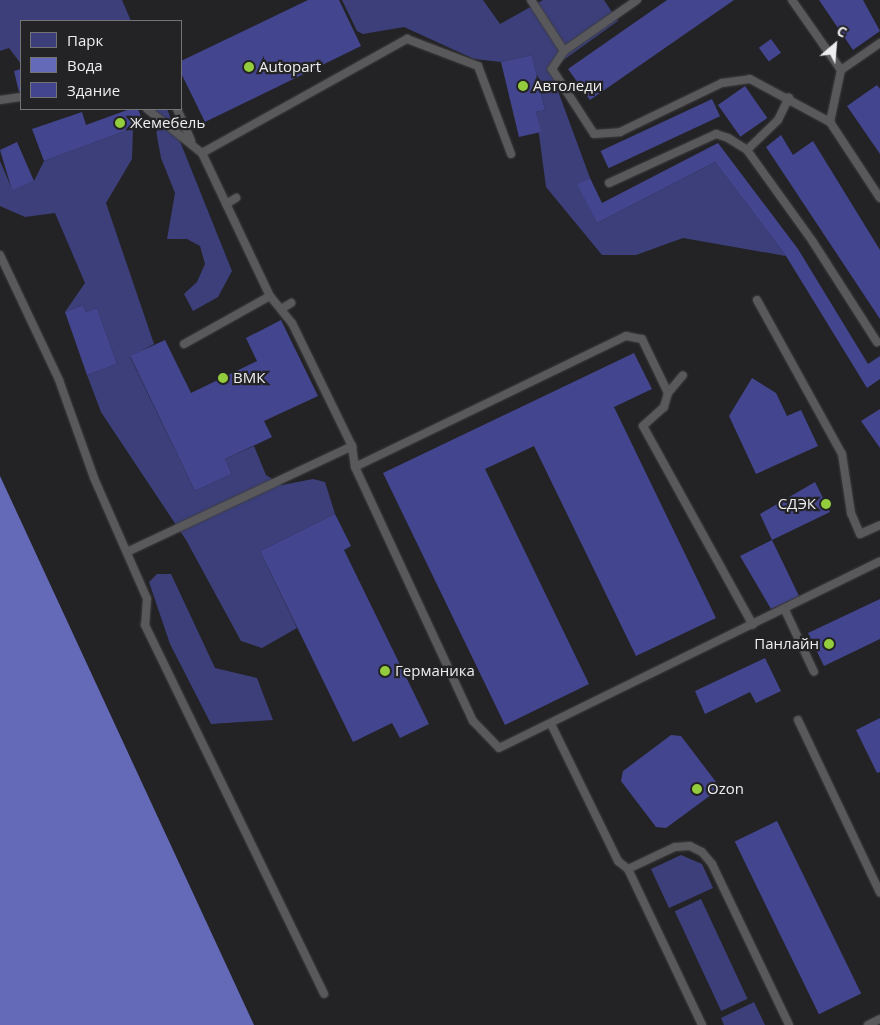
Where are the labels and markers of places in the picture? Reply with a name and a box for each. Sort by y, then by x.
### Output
place label: Autopart [259,58,321,76]
marker: Autopart [243,61,255,73]
place label: Автоледи [533,77,602,95]
marker: Автоледи [517,80,529,92]
place label: Жемебель [130,114,205,132]
marker: Жемебель [114,117,126,129]
place label: ВМК [233,369,265,387]
marker: ВМК [217,372,229,384]
place label: СДЭК [778,495,816,513]
marker: СДЭК [820,498,832,510]
place label: Панлайн [754,635,819,653]
marker: Панлайн [823,638,835,650]
place label: Германика [395,662,475,680]
marker: Германика [379,665,391,677]
place label: Ozon [707,780,744,798]
marker: Ozon [691,783,703,795]

